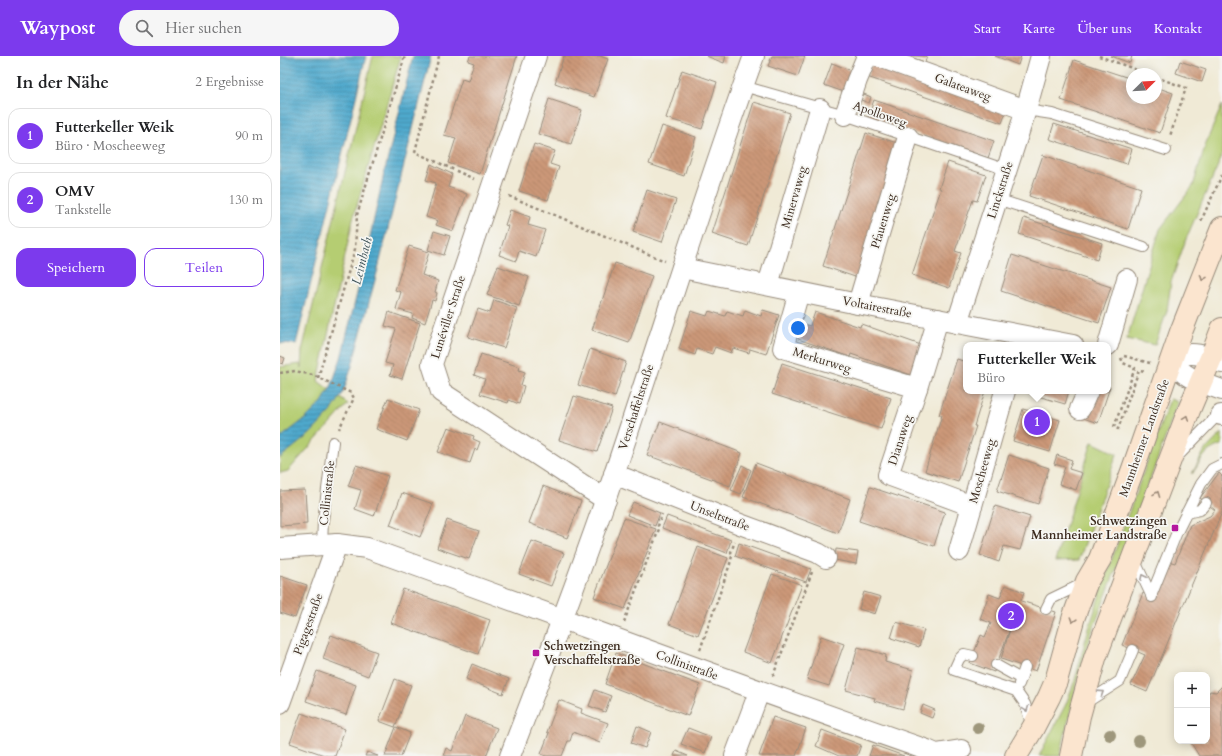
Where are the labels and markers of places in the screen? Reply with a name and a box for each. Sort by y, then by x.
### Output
pin: 1 [1024,407,1050,437]
place label: Schwetzingen Mannheimer Landstraße [1031,513,1167,543]
marker: Schwetzingen Mannheimer Landstraße [1170,523,1180,533]
pin: 2 [998,601,1024,631]
place label: Schwetzingen Verschaffeltstraße [544,638,641,668]
marker: Schwetzingen Verschaffeltstraße [531,648,541,658]

